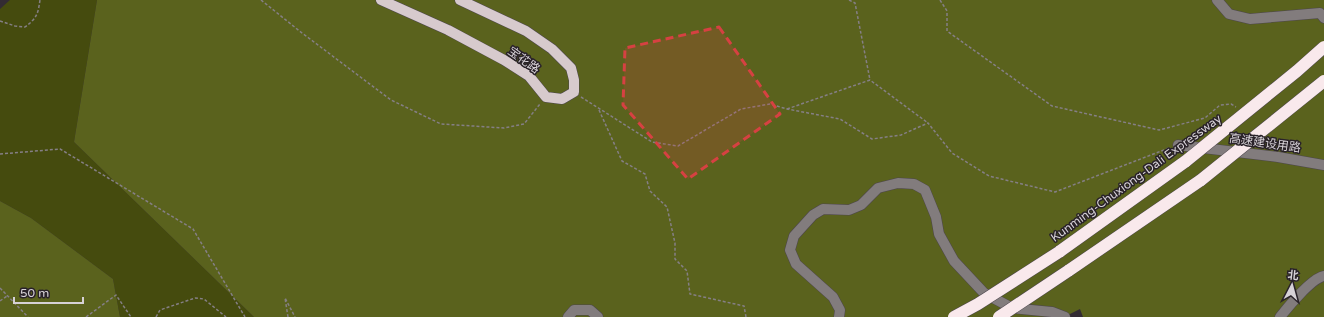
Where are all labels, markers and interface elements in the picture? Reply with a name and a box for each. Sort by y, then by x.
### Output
street label: 宝花路 [505,44,543,76]
street label: Kunming-Chuxiong-Dali Expressway [1048,111,1224,245]
street label: 高速建设用路 [1228,131,1302,155]
north arrow [1272,265,1312,305]
text: 北 [1287,269,1299,283]
scale bar [14,279,83,305]
text: 50 m [20,286,49,300]

